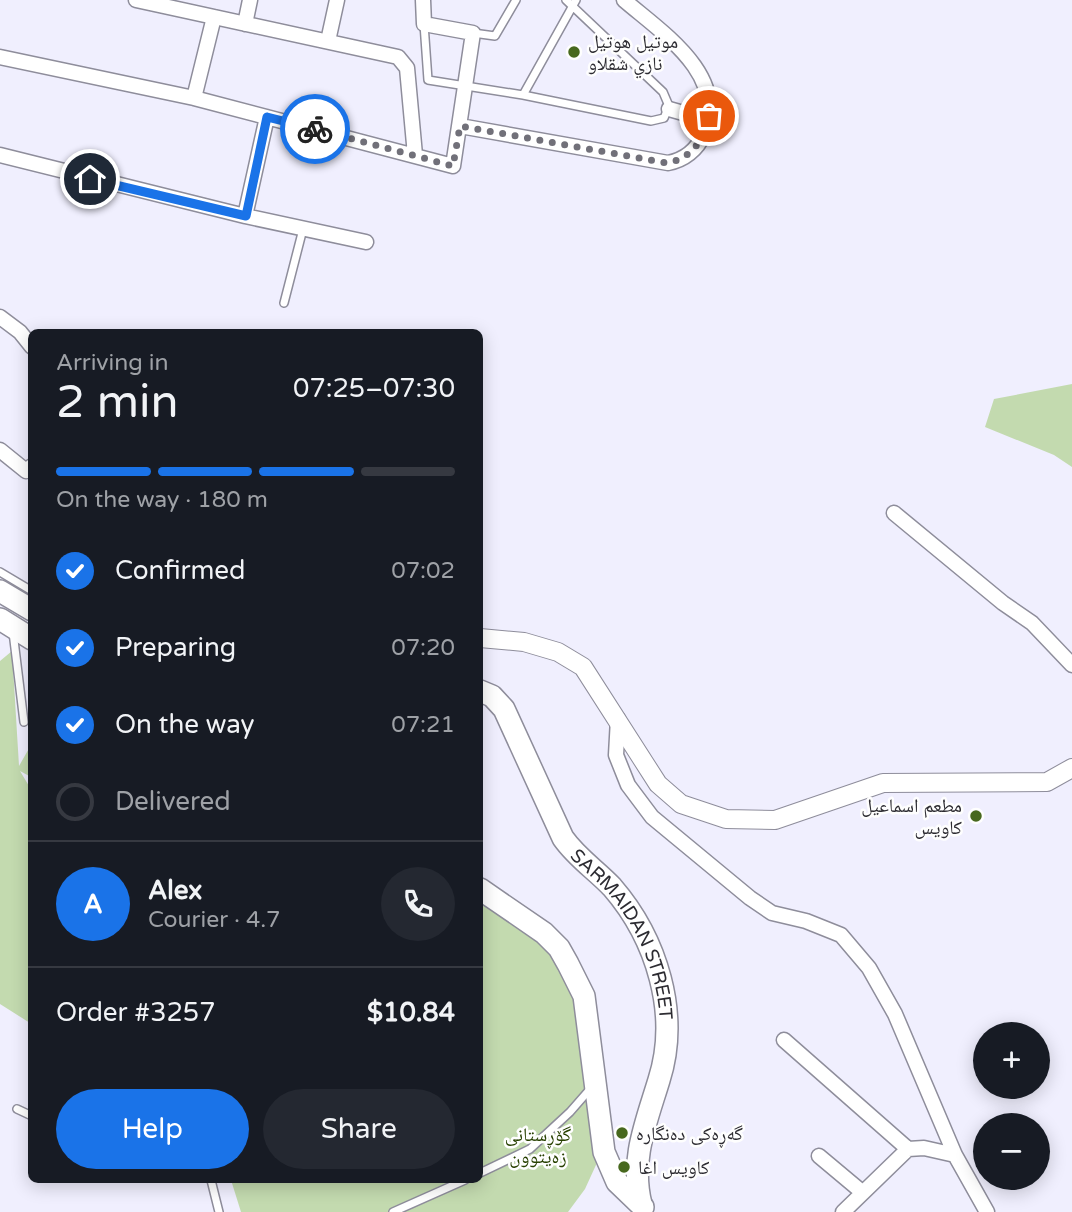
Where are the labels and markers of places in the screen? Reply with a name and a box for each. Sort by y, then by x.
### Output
place label: موتيل هوتيل نازي شقلاو [588,31,678,79]
marker: موتيل هوتيل نازي شقلاو [566,44,582,60]
pin [679,86,739,146]
pin [60,149,120,209]
place label: مطعم اسماعیل کاویس [861,795,962,839]
marker: مطعم اسماعیل کاویس [968,808,984,824]
place label: گەڕەکی دەنگارە [636,1123,743,1148]
marker: گەڕەکی دەنگارە [614,1125,630,1141]
place label: كاويس اغا [638,1157,709,1179]
marker: كاويس اغا [616,1159,632,1175]

